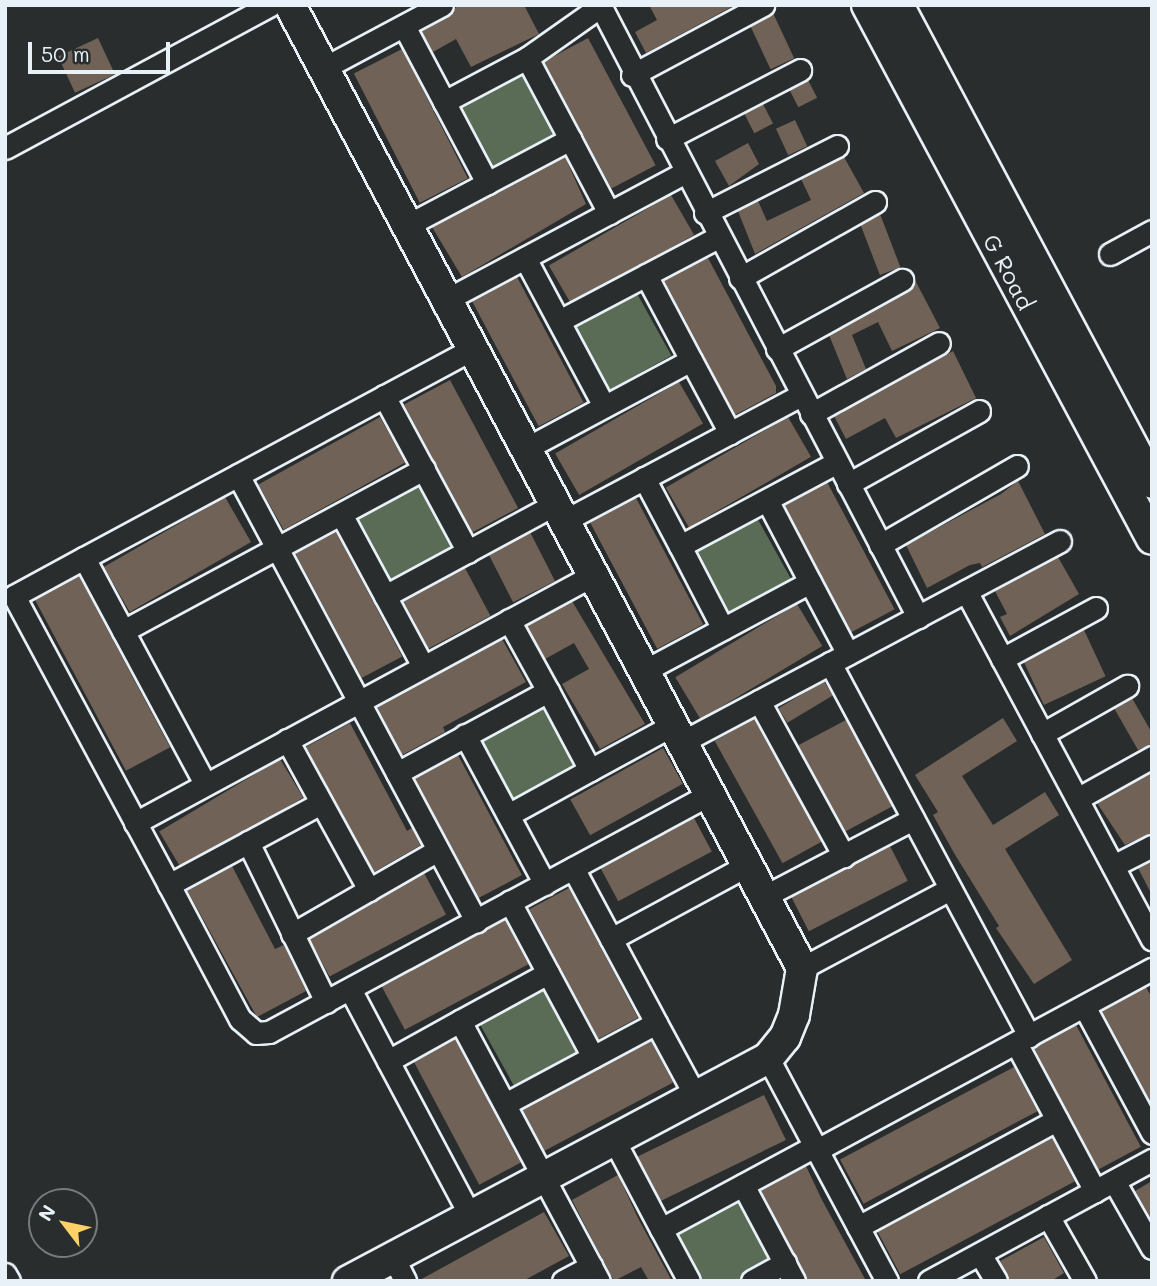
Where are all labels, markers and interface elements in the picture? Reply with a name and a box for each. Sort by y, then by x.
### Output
scale bar [32,28,173,72]
text: 50 m [41,40,90,67]
street label: G Road [978,229,1040,315]
north arrow [28,1188,98,1258]
text: N [32,1200,61,1225]

